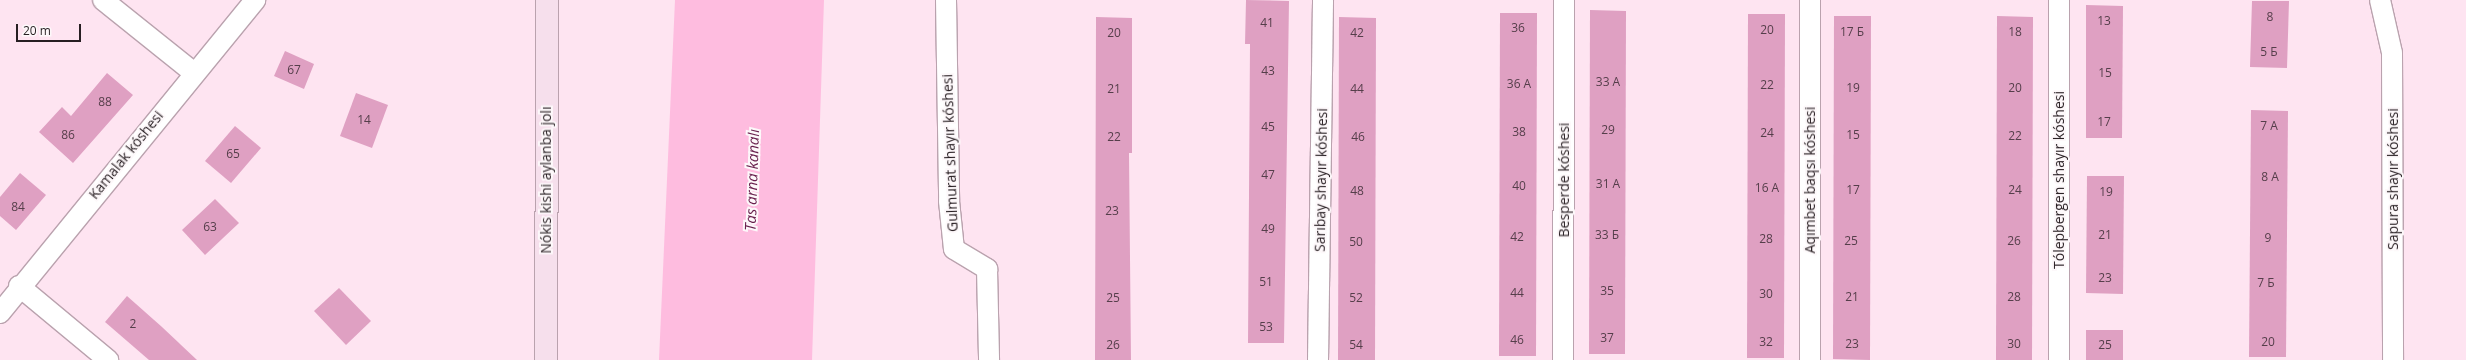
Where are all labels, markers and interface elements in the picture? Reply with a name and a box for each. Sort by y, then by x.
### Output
house number: 8 [2267,10,2273,24]
house number: 13 [2097,14,2111,28]
scale bar [18,16,83,42]
house number: 41 [1260,16,1274,30]
house number: 36 [1511,21,1525,35]
text: 20 m [23,22,51,39]
house number: 20 [1760,23,1774,37]
house number: 17 Б [1840,25,1864,39]
house number: 18 [2008,25,2022,39]
house number: 20 [1107,26,1121,40]
house number: 42 [1350,26,1364,40]
house number: 5 Б [2260,45,2278,59]
house number: 67 [287,63,301,77]
house number: 43 [1261,64,1275,78]
house number: 15 [2098,66,2112,80]
street label: Gulmurat shayır kóshesi [939,74,961,232]
house number: 33 А [1596,75,1620,89]
house number: 36 А [1507,77,1531,91]
house number: 22 [1760,78,1774,92]
house number: 19 [1846,81,1860,95]
house number: 20 [2008,81,2022,95]
house number: 21 [1107,82,1121,96]
house number: 44 [1350,82,1364,96]
street label: Tólepbergen shayır kóshesi [2051,91,2067,269]
house number: 88 [98,95,112,109]
street label: Nókis kishi aylanba jolı [538,106,554,254]
street label: Aqımbet baqsı kóshesi [1802,107,1818,253]
street label: Kamalak kóshesi [85,108,167,202]
street label: Sarıbay shayır kóshesi [1311,108,1331,252]
street label: Sapura shayır kóshesi [2385,108,2401,250]
house number: 14 [357,113,371,127]
house number: 17 [2097,115,2111,129]
house number: 7 А [2260,119,2278,133]
house number: 45 [1261,120,1275,134]
street label: Besperde kóshesi [1556,123,1572,237]
house number: 29 [1601,123,1615,137]
house number: 38 [1512,125,1526,139]
house number: 24 [1760,126,1774,140]
house number: 86 [61,128,75,142]
house number: 15 [1846,128,1860,142]
water label: Tas arna kanalı [741,129,763,231]
house number: 22 [2008,129,2022,143]
house number: 22 [1107,130,1121,144]
house number: 46 [1351,130,1365,144]
house number: 65 [226,147,240,161]
house number: 47 [1261,168,1275,182]
house number: 8 А [2261,170,2279,184]
house number: 31 А [1596,177,1620,191]
house number: 40 [1512,179,1526,193]
house number: 16 А [1755,181,1779,195]
house number: 17 [1846,183,1860,197]
house number: 24 [2008,183,2022,197]
house number: 48 [1350,184,1364,198]
house number: 19 [2099,185,2113,199]
house number: 84 [11,200,25,214]
house number: 23 [1105,204,1119,218]
house number: 63 [203,220,217,234]
house number: 49 [1261,222,1275,236]
house number: 33 Б [1595,228,1619,242]
house number: 21 [2098,228,2112,242]
house number: 42 [1510,230,1524,244]
house number: 9 [2265,231,2271,245]
house number: 28 [1759,232,1773,246]
house number: 25 [1844,234,1858,248]
house number: 26 [2007,234,2021,248]
house number: 50 [1349,235,1363,249]
house number: 23 [2098,271,2112,285]
house number: 51 [1259,275,1273,289]
house number: 7 Б [2257,276,2275,290]
house number: 35 [1600,284,1614,298]
house number: 44 [1510,286,1524,300]
house number: 30 [1759,287,1773,301]
house number: 21 [1845,290,1859,304]
house number: 28 [2007,290,2021,304]
house number: 25 [1106,291,1120,305]
house number: 52 [1349,291,1363,305]
house number: 2 [130,317,136,331]
house number: 53 [1259,320,1273,334]
house number: 37 [1600,331,1614,345]
house number: 46 [1510,333,1524,347]
house number: 32 [1759,335,1773,349]
house number: 20 [2261,335,2275,349]
house number: 23 [1845,337,1859,351]
house number: 30 [2007,337,2021,351]
house number: 26 [1106,338,1120,352]
house number: 54 [1349,338,1363,352]
house number: 25 [2098,338,2112,352]

